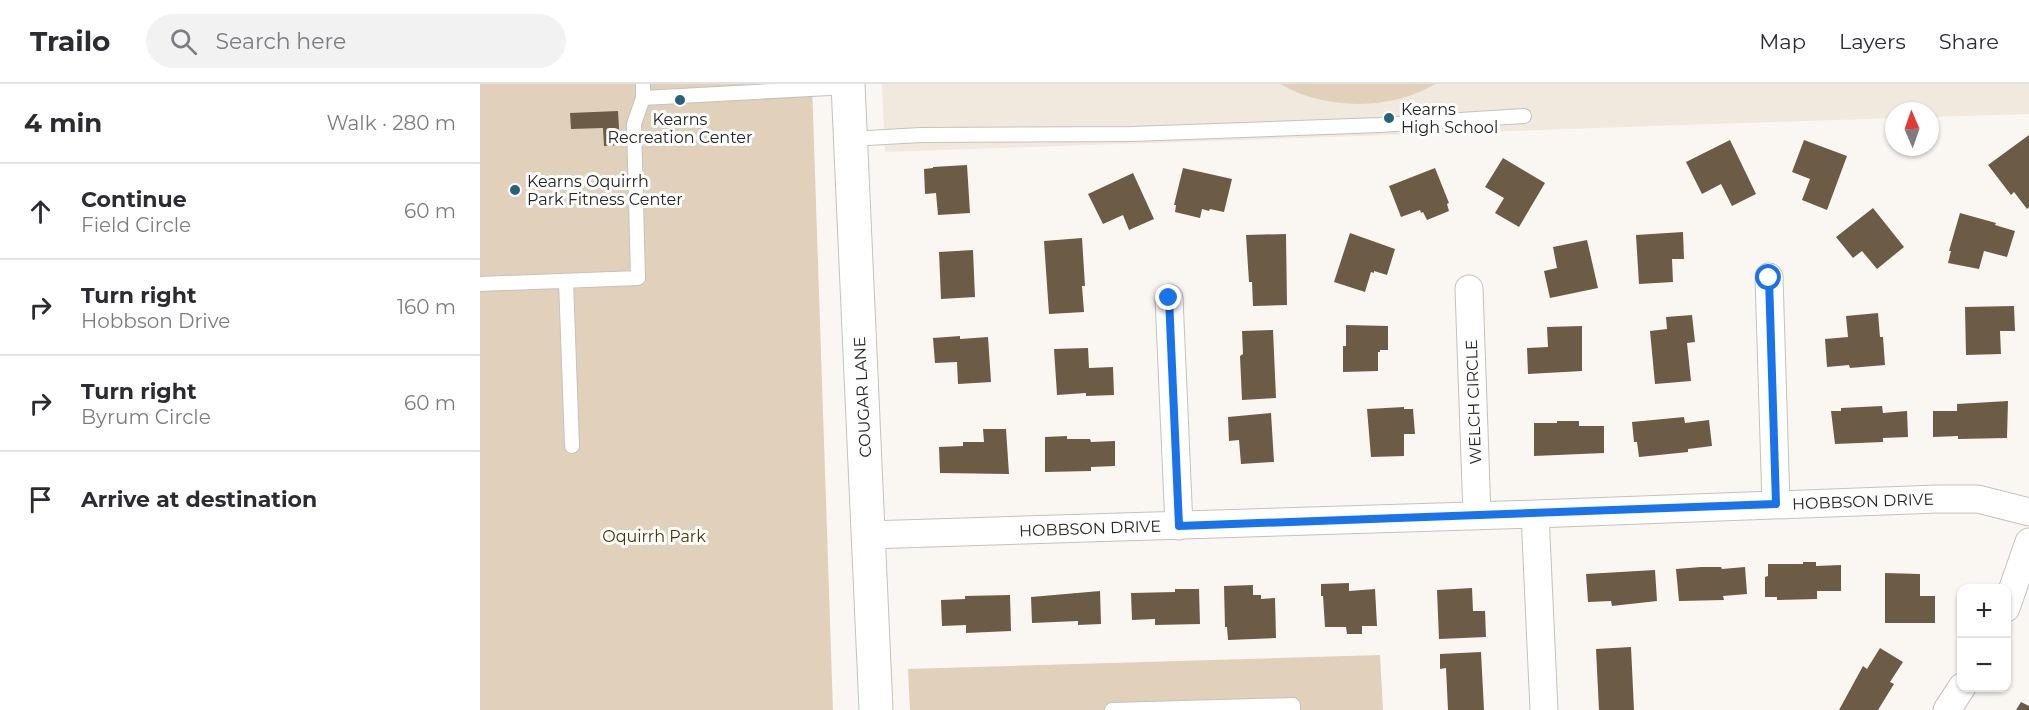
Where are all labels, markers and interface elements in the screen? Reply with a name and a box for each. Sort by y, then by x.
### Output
search box [146,14,566,68]
text: Trailo [30,24,110,58]
icon: search [167,25,200,58]
text: Search here [215,28,346,55]
text: Map [1759,29,1806,54]
text: Layers [1839,29,1906,54]
text: Share [1939,29,1999,54]
marker: Kearns Recreation Center [673,93,687,107]
place label: Kearns High School [1401,100,1498,137]
north arrow [1885,102,1939,156]
text: 4 min [24,107,102,139]
place label: Kearns Recreation Center [608,110,752,147]
text: Walk · 280 m [326,111,456,135]
marker: Kearns High School [1382,111,1396,125]
place label: Kearns Oquirrh Park Fitness Center [527,172,683,209]
marker: Kearns Oquirrh Park Fitness Center [508,183,522,197]
text: Continue [81,186,187,213]
icon: ahead [24,195,57,228]
text: 60 m [404,199,456,223]
text: Field Circle [81,213,191,237]
route start [1755,264,1781,290]
text: Turn right [81,282,196,309]
route end [1155,284,1181,310]
icon: right [24,291,57,324]
text: 160 m [397,295,456,319]
text: Hobbson Drive [81,309,230,333]
street label: COUGAR LANE [850,336,875,458]
street label: WELCH CIRCLE [1462,339,1485,465]
text: Turn right [81,378,196,405]
icon: right [24,387,57,420]
text: 60 m [404,391,456,415]
text: Byrum Circle [81,405,211,429]
icon: arrive [24,483,57,516]
text: Arrive at destination [81,486,317,513]
street label: HOBBSON DRIVE [1792,490,1934,513]
street label: HOBBSON DRIVE [1019,517,1161,540]
park label: Oquirrh Park [602,527,706,546]
map controls [1957,584,2011,692]
button: + [1957,584,2011,638]
button: − [1957,638,2011,692]

